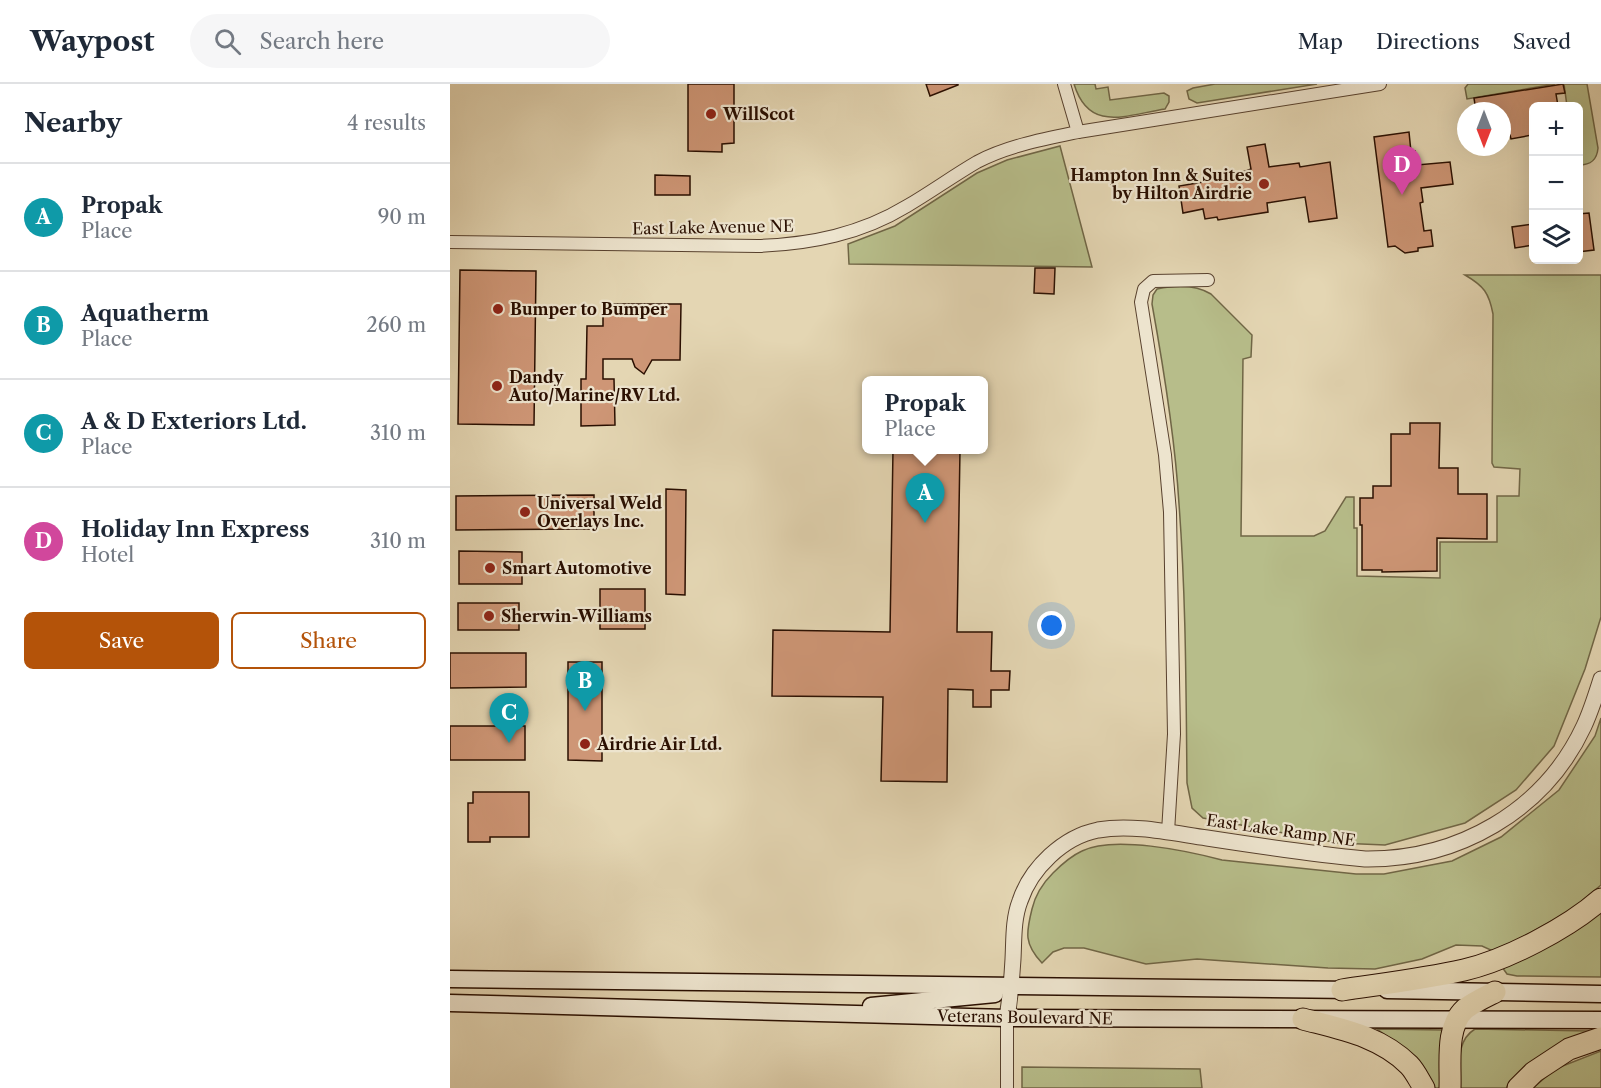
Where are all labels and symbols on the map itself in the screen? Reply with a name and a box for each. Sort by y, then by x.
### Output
north arrow [1457,102,1511,156]
place label: WillScot [722,104,795,124]
marker: WillScot [704,107,718,121]
pin: D [1382,146,1422,195]
place label: Hampton Inn & Suites by Hilton Airdrie [1070,165,1252,203]
marker: Hampton Inn & Suites by Hilton Airdrie [1257,177,1271,191]
street label: East Lake Avenue NE [632,216,794,238]
place label: Bumper to Bumper [510,299,668,319]
marker: Bumper to Bumper [491,302,505,316]
place label: Dandy Auto/Marine/RV Ltd. [508,367,680,405]
marker: Dandy Auto/Marine/RV Ltd. [490,379,504,393]
pin: A [906,474,944,523]
place label: Universal Weld Overlays Inc. [537,493,663,531]
marker: Universal Weld Overlays Inc. [518,505,532,519]
place label: Smart Automotive [502,558,652,578]
marker: Smart Automotive [483,561,497,575]
place label: Sherwin-Williams [501,606,652,626]
marker: Sherwin-Williams [482,609,496,623]
your location [1037,611,1066,640]
pin: B [566,662,604,711]
pin: C [490,694,528,743]
place label: Airdrie Air Ltd. [596,734,722,754]
marker: Airdrie Air Ltd. [578,737,592,751]
street label: East Lake Ramp NE [1205,810,1357,850]
street label: Veterans Boulevard NE [936,1005,1113,1029]

